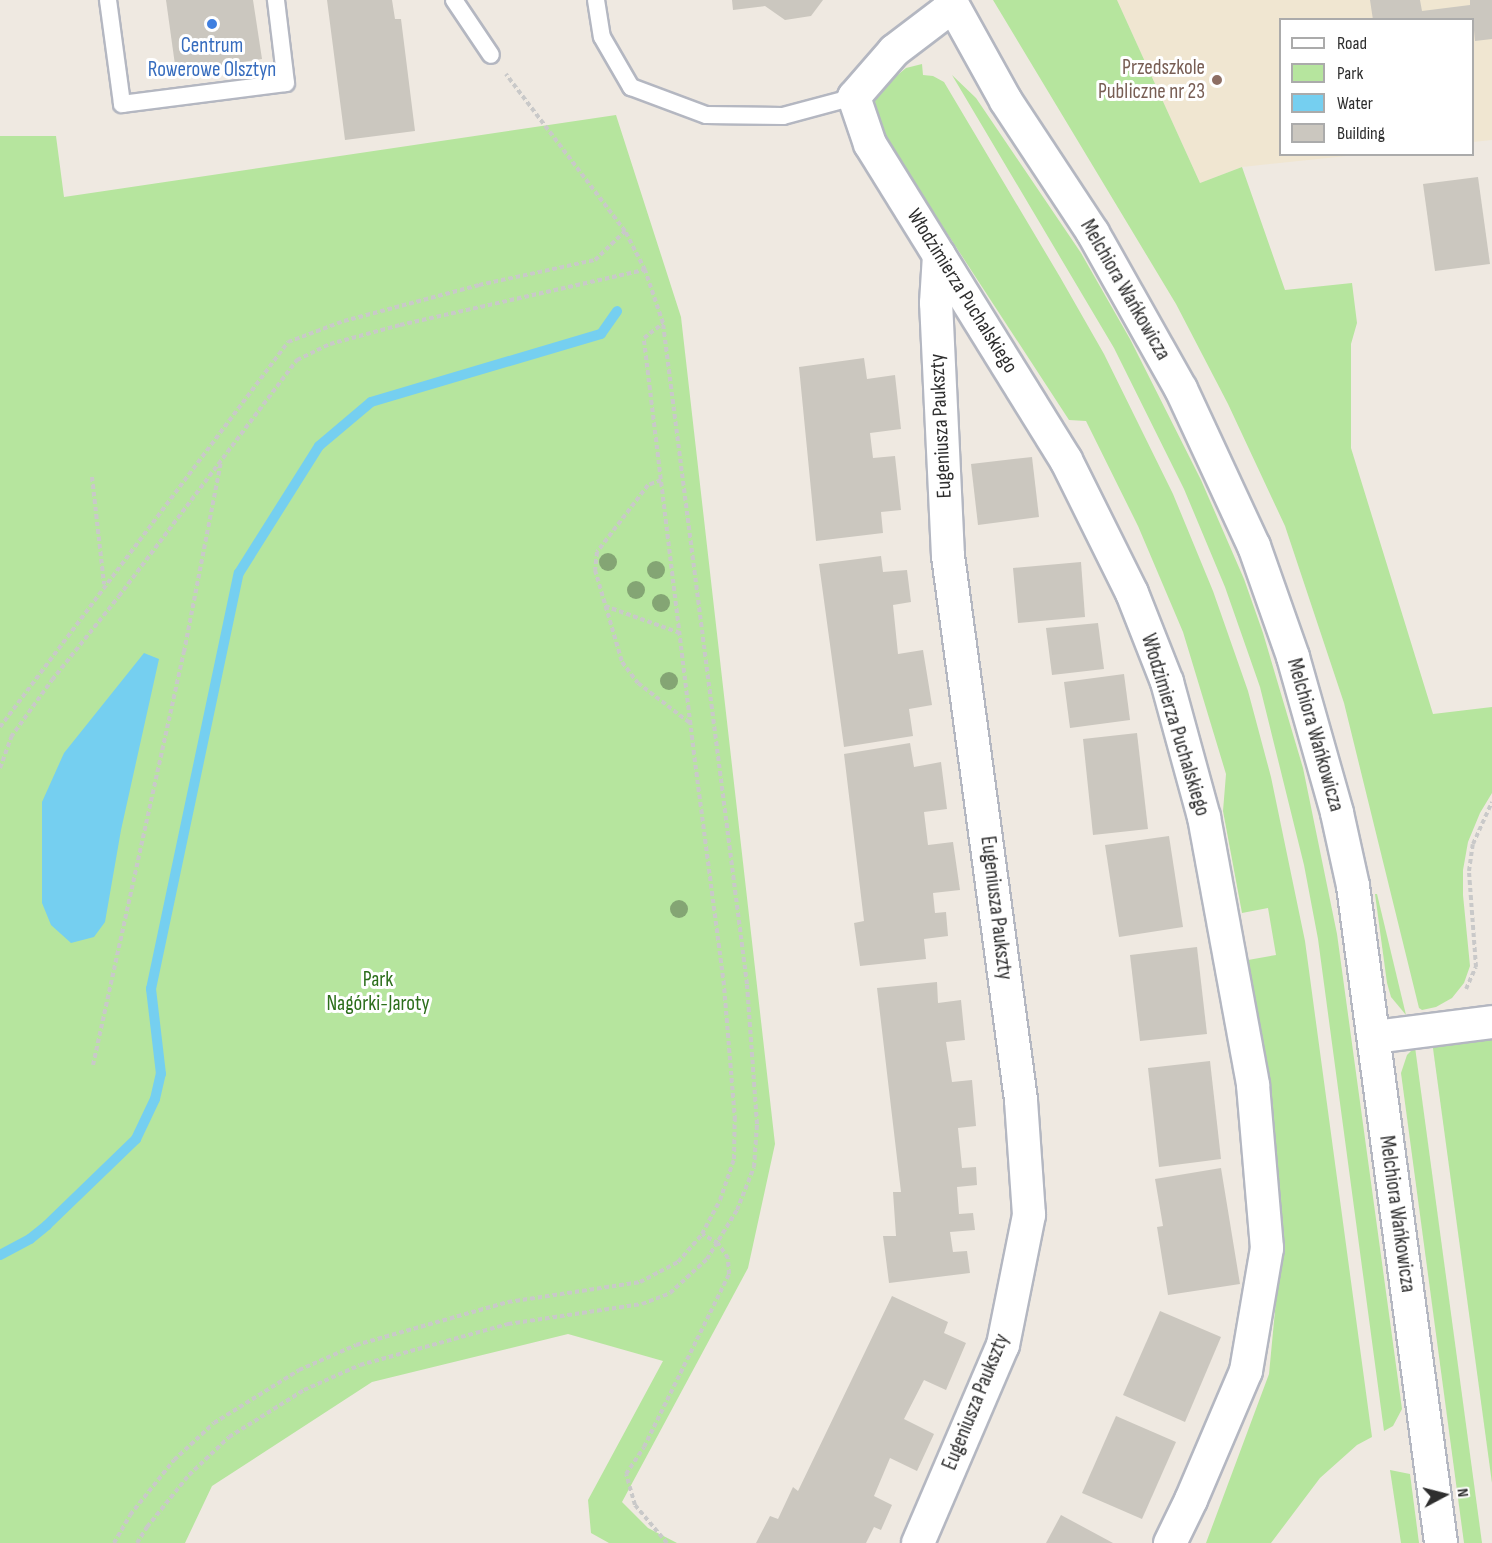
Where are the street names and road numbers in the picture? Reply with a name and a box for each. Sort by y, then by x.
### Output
street label: Włodzimierza Puchalskiego [901,204,1023,378]
street label: Melchiora Wańkowicza [1075,215,1175,365]
street label: Eugeniusza Paukszty [925,353,957,499]
street label: Włodzimierza Puchalskiego [1135,631,1215,819]
street label: Melchiora Wańkowicza [1281,656,1349,814]
street label: Eugeniusza Paukszty [975,835,1017,981]
street label: Melchiora Wańkowicza [1374,1134,1420,1294]
street label: Eugeniusza Paukszty [937,1330,1015,1474]

